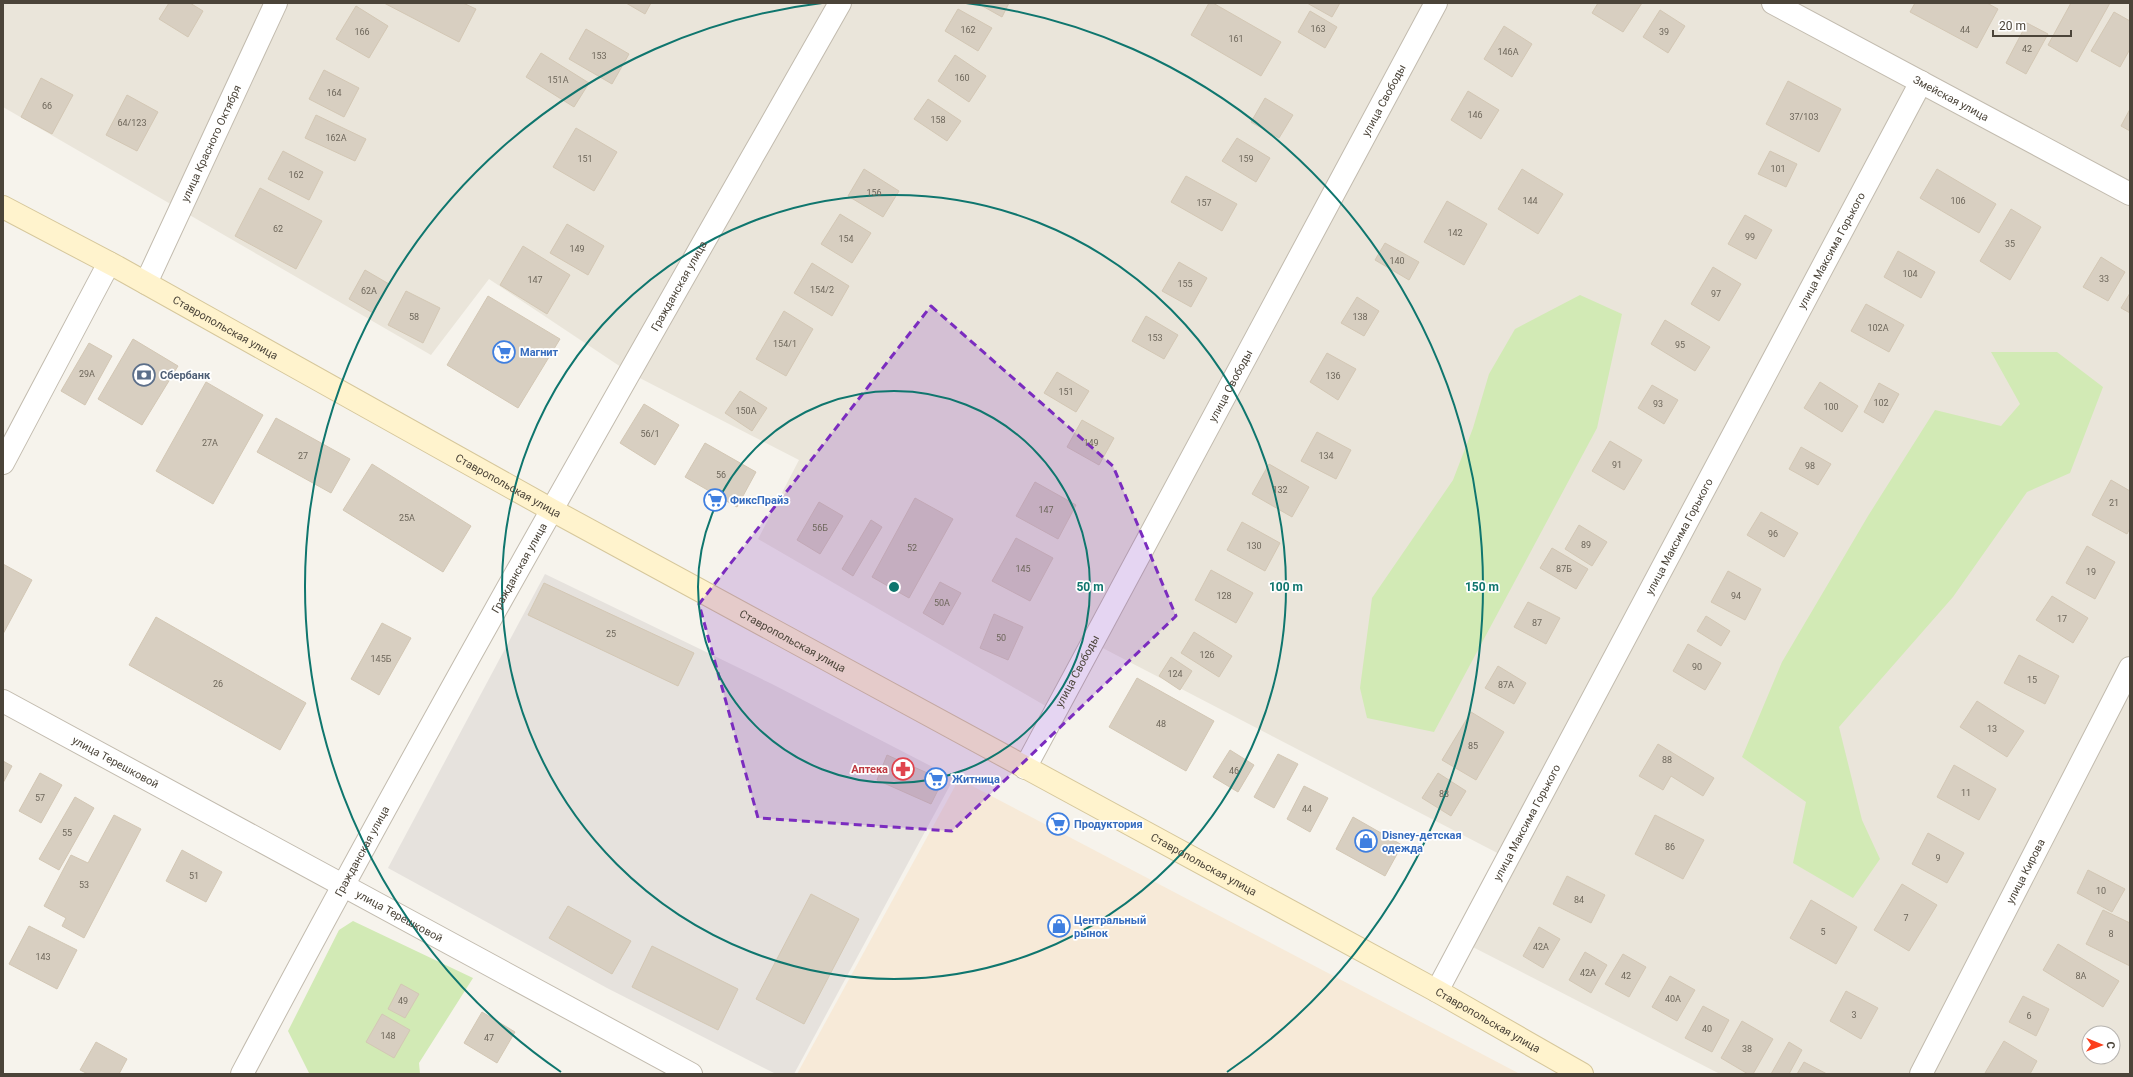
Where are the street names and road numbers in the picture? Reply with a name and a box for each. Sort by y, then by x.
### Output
street label: улица Свободы [1360,62,1409,139]
street label: Змейская улица [1911,73,1991,124]
street label: улица Красного Октября [179,83,244,204]
street label: улица Максима Горького [1795,190,1868,311]
street label: Гражданская улица [648,239,710,333]
street label: Ставропольская улица [170,293,280,363]
street label: улица Свободы [1206,348,1255,424]
street label: Ставропольская улица [453,451,563,521]
street label: улица Максима Горького [1643,476,1716,597]
street label: Гражданская улица [489,521,550,615]
street label: Ставропольская улица [737,607,848,675]
street label: улица Свободы [1053,633,1102,710]
street label: улица Терешковой [70,734,161,791]
street label: улица Максима Горького [1491,762,1563,883]
street label: Гражданская улица [332,804,392,899]
street label: Ставропольская улица [1148,831,1259,899]
street label: улица Кирова [2004,837,2048,906]
street label: улица Терешковой [354,888,445,945]
street label: Ставропольская улица [1433,985,1542,1056]

